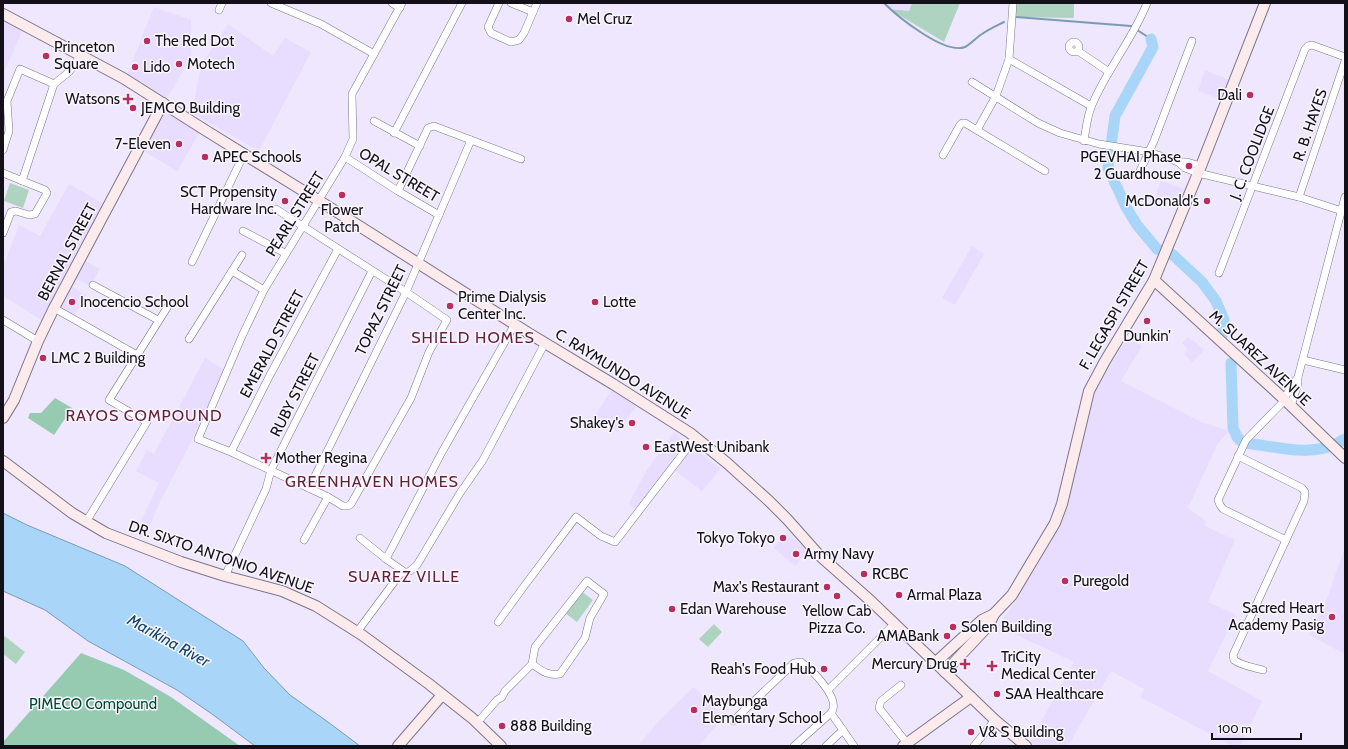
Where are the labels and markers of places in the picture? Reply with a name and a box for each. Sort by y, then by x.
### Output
place label: Mel Cruz [577,10,632,28]
marker: Mel Cruz [564,14,574,24]
place label: The Red Dot [155,32,234,50]
marker: The Red Dot [142,36,152,46]
place label: Princeton Square [54,38,115,73]
marker: Princeton Square [41,51,51,61]
place label: Motech [187,55,235,73]
place label: Lido [143,58,170,76]
marker: Motech [174,59,184,69]
marker: Lido [130,62,140,72]
place label: Dali [1217,86,1242,104]
place label: Watsons [65,90,120,108]
marker: Dali [1245,90,1255,100]
marker: Watsons [123,94,133,104]
place label: JEMCO Building [140,99,240,117]
marker: JEMCO Building [128,103,138,113]
place label: 7-Eleven [115,135,171,153]
marker: 7-Eleven [174,139,184,149]
place label: APEC Schools [213,148,302,166]
place label: PGEVHAI Phase 2 Guardhouse [1080,148,1181,183]
marker: APEC Schools [200,152,210,162]
marker: PGEVHAI Phase 2 Guardhouse [1184,161,1194,171]
place label: SCT Propensity Hardware Inc. [180,183,277,218]
marker: Flower Patch [337,190,347,200]
place label: McDonald's [1125,192,1199,210]
marker: SCT Propensity Hardware Inc. [280,196,290,206]
marker: McDonald's [1202,196,1212,206]
place label: Flower Patch [321,201,364,236]
place label: Prime Dialysis Center Inc. [458,288,546,323]
place label: Inocencio School [80,293,189,311]
place label: Lotte [603,293,637,311]
marker: Inocencio School [67,297,77,307]
marker: Lotte [590,297,600,307]
marker: Prime Dialysis Center Inc. [445,301,455,311]
marker: Dunkin' [1142,316,1152,326]
place label: Dunkin' [1123,327,1171,345]
place label: LMC 2 Building [51,349,146,367]
marker: LMC 2 Building [38,353,48,363]
place label: Shakey's [570,414,624,432]
marker: Shakey's [627,418,637,428]
place label: EastWest Unibank [654,438,770,456]
marker: EastWest Unibank [641,442,651,452]
place label: Mother Regina [275,449,368,467]
marker: Mother Regina [260,452,272,464]
place label: Tokyo Tokyo [697,529,775,547]
marker: Tokyo Tokyo [778,533,788,543]
place label: Army Navy [804,545,875,563]
marker: Army Navy [791,549,801,559]
place label: RCBC [872,565,908,583]
marker: RCBC [859,569,869,579]
place label: Puregold [1073,572,1129,590]
marker: Puregold [1060,576,1070,586]
place label: Max's Restaurant [713,578,819,596]
marker: Max's Restaurant [822,582,832,592]
place label: Armal Plaza [907,586,983,604]
marker: Armal Plaza [894,590,904,600]
marker: Yellow Cab Pizza Co. [832,591,842,601]
place label: Sacred Heart Academy Pasig [1229,599,1325,634]
place label: Edan Warehouse [680,600,787,618]
place label: Yellow Cab Pizza Co. [801,602,872,637]
marker: Edan Warehouse [667,604,677,614]
marker: Sacred Heart Academy Pasig [1327,612,1337,622]
place label: Solen Building [961,618,1052,636]
marker: Solen Building [948,622,958,632]
place label: AMABank [877,627,939,645]
marker: AMABank [942,631,952,641]
place label: TriCity Medical Center [1001,648,1096,683]
place label: Mercury Drug [872,655,958,673]
marker: Mercury Drug [960,659,970,669]
place label: Reah's Food Hub [711,660,816,678]
marker: TriCity Medical Center [986,660,998,672]
marker: Reah's Food Hub [819,664,829,674]
place label: SAA Healthcare [1005,685,1104,703]
marker: SAA Healthcare [992,689,1002,699]
place label: Maybunga Elementary School [702,692,823,727]
marker: Maybunga Elementary School [689,705,699,715]
place label: 888 Building [510,717,592,735]
marker: 888 Building [497,721,507,731]
place label: V& S Building [979,723,1064,741]
marker: V& S Building [966,727,976,737]

